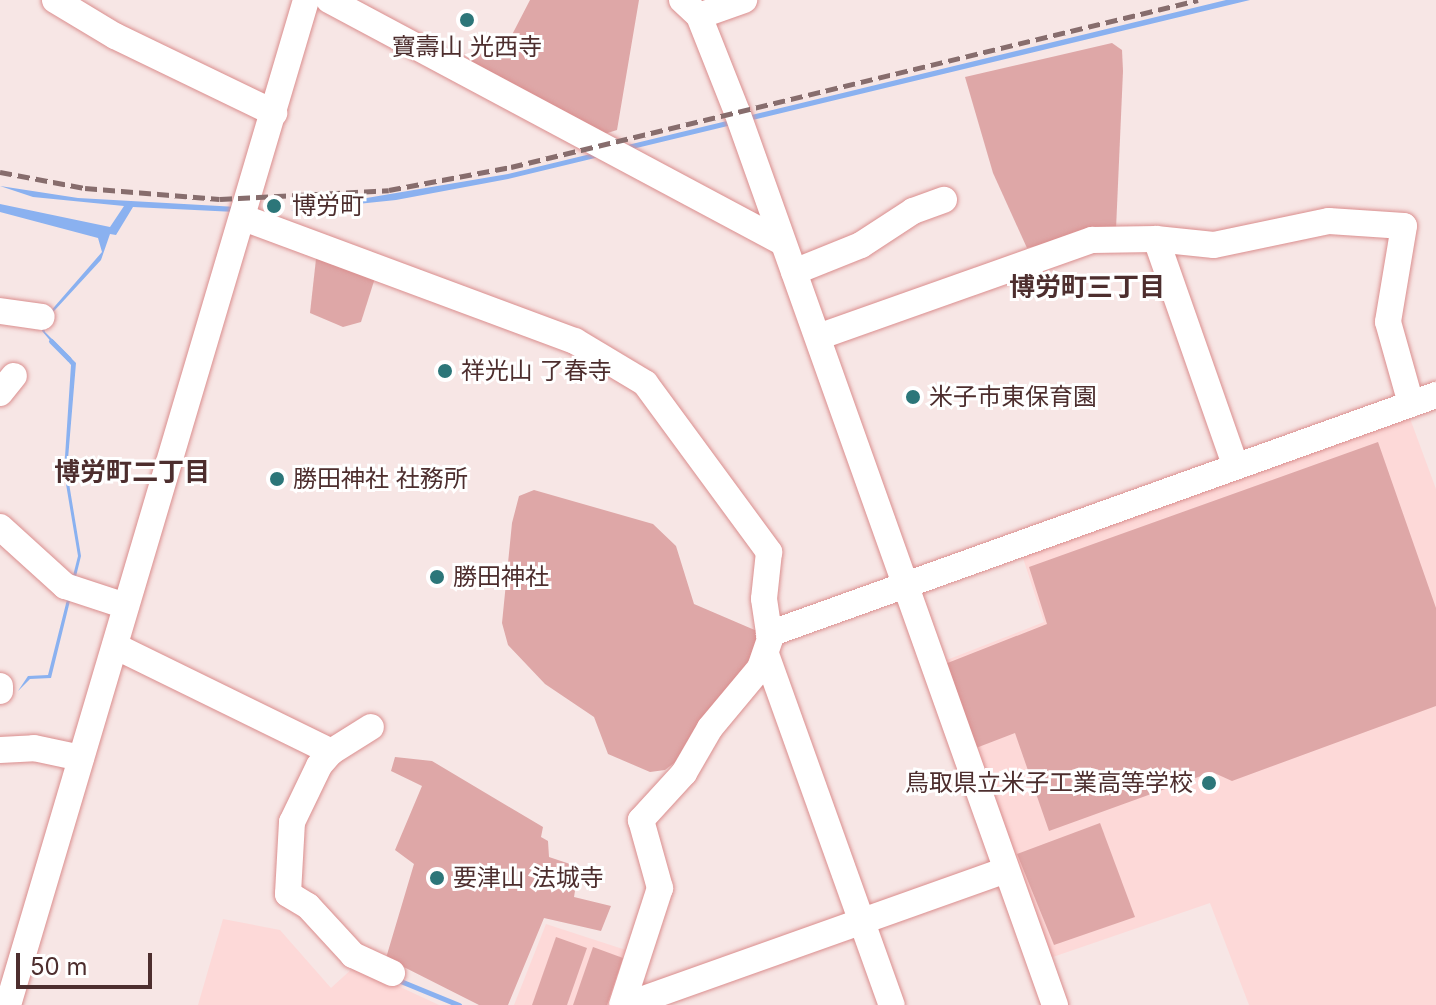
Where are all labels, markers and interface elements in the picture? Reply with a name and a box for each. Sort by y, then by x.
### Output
marker: 寶壽山 光西寺 [458,11,476,29]
place label: 寶壽山 光西寺 [392,33,542,61]
place label: 博労町 [292,192,364,220]
marker: 博労町 [263,195,285,217]
district label: 博労町三丁目 [1009,271,1165,303]
place label: 祥光山 了春寺 [461,357,612,385]
marker: 祥光山 了春寺 [436,362,454,380]
place label: 米子市東保育園 [929,383,1097,411]
marker: 米子市東保育園 [904,388,922,406]
district label: 博労町二丁目 [54,456,210,488]
place label: 勝田神社 社務所 [293,465,468,493]
marker: 勝田神社 社務所 [268,470,286,488]
place label: 勝田神社 [453,563,549,591]
marker: 勝田神社 [428,568,446,586]
place label: 鳥取県立米子工業高等学校 [905,769,1193,797]
marker: 鳥取県立米子工業高等学校 [1200,774,1218,792]
place label: 要津山 法城寺 [453,864,604,892]
marker: 要津山 法城寺 [428,869,446,887]
scale bar [20,937,156,987]
text: 50 m [30,952,88,981]

